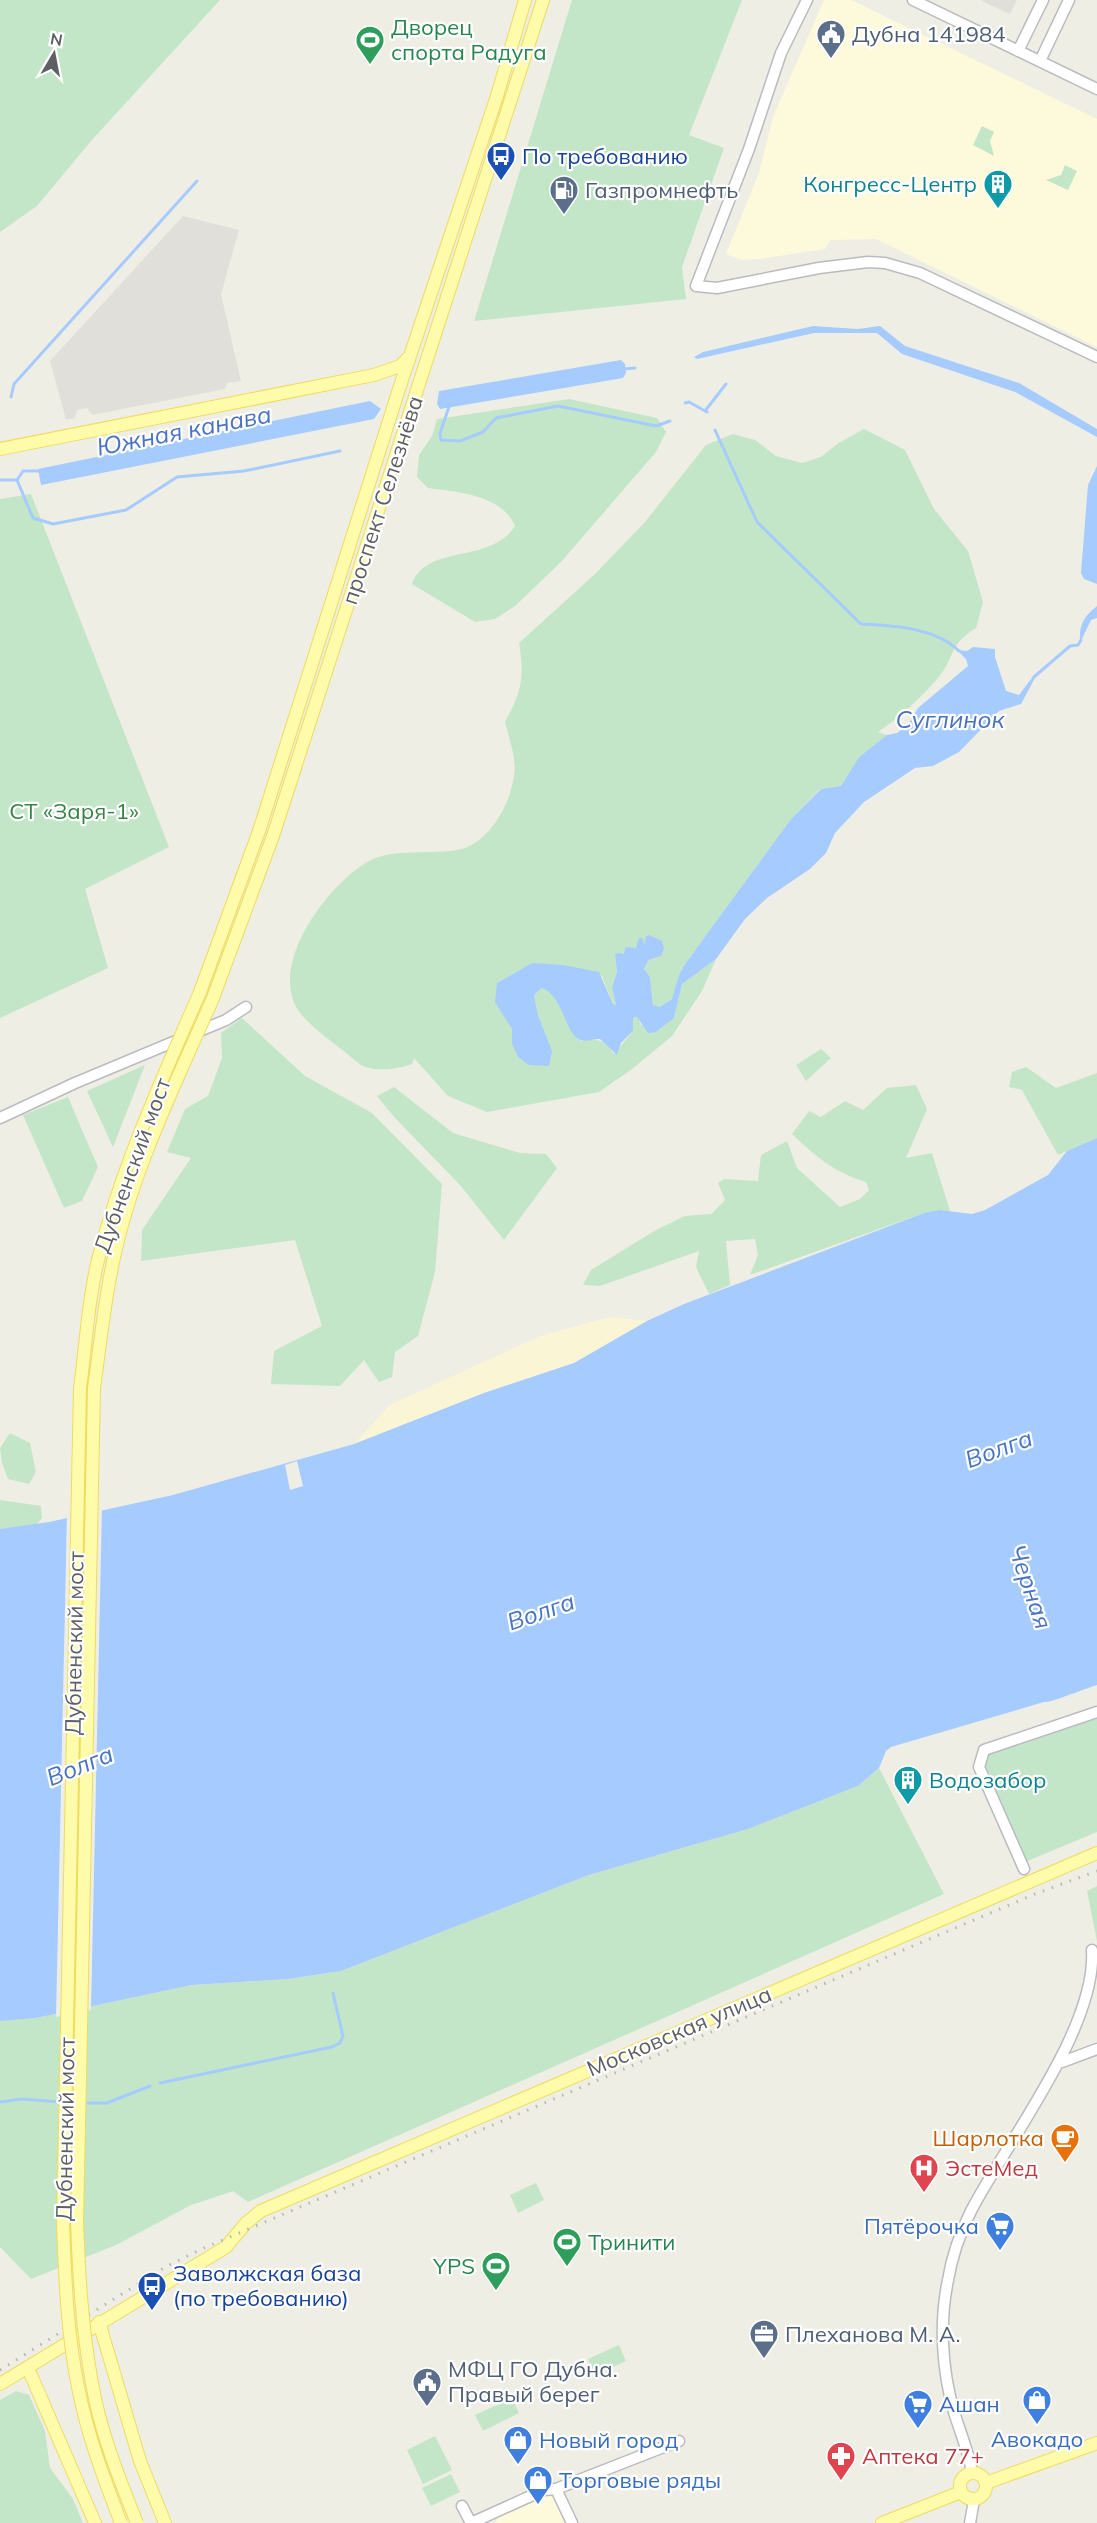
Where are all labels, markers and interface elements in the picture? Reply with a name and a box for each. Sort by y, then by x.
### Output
place label: Дворец спорта Радуга [391,13,547,66]
public building icon: Дубна 141984 [815,18,847,60]
place label: Дубна 141984 [852,20,1005,48]
north arrow [24,24,84,84]
sports icon: Дворец спорта Радуга [354,24,386,66]
text: N [49,28,64,50]
bus stop icon: По требованию [485,140,517,182]
place label: По требованию [522,142,688,170]
building icon: Конгресс-Центр [982,168,1014,210]
place label: Конгресс-Центр [803,170,977,198]
fuel station icon: Газпромнефть [548,174,580,216]
place label: Газпромнефть [585,176,738,204]
street label: проспект Селезнёва [335,392,429,608]
water label: Южная канава [94,398,274,462]
water label: Суглинок [896,704,1005,734]
park label: СТ «Заря-1» [9,797,139,825]
street label: Дубненский мост [87,1074,177,1256]
water label: Волга [961,1422,1036,1474]
water label: Черная [1003,1541,1059,1633]
street label: Дубненский мост [58,1551,90,1735]
water label: Волга [503,1586,578,1637]
water label: Волга [42,1738,117,1792]
building icon: Водозабор [892,1764,924,1806]
place label: Водозабор [929,1766,1047,1794]
street label: Московская улица [582,1979,776,2083]
street label: Дубненский мост [49,2037,81,2221]
cafe icon: Шарлотка [1049,2122,1081,2164]
place label: Шарлотка [933,2124,1044,2152]
hospital icon: ЭстеМед [908,2152,940,2194]
place label: ЭстеМед [945,2154,1038,2182]
supermarket icon: Пятёрочка [984,2210,1016,2252]
place label: Пятёрочка [864,2212,979,2240]
sports icon: Тринити [551,2226,583,2268]
place label: Тринити [588,2228,675,2256]
sports icon: YPS [480,2250,512,2292]
place label: YPS [432,2252,475,2280]
place label: Заволжская база (по требованию) [173,2259,361,2312]
bus stop icon: Заволжская база (по требованию) [136,2270,168,2312]
office icon: Плеханова М. А. [748,2318,780,2360]
place label: Плеханова М. А. [785,2320,961,2348]
place label: МФЦ ГО Дубна. Правый берег [448,2355,618,2408]
public building icon: МФЦ ГО Дубна. Правый берег [411,2366,443,2408]
shop icon: Авокадо [1021,2384,1053,2426]
supermarket icon: Ашан [902,2388,934,2430]
place label: Ашан [939,2390,1000,2418]
shop icon: Новый город [502,2424,534,2466]
place label: Авокадо [991,2425,1083,2453]
place label: Новый город [539,2426,678,2454]
pharmacy icon: Аптека 77+ [825,2440,857,2482]
place label: Аптека 77+ [862,2442,984,2470]
shop icon: Торговые ряды [522,2464,554,2506]
place label: Торговые ряды [559,2466,721,2494]

